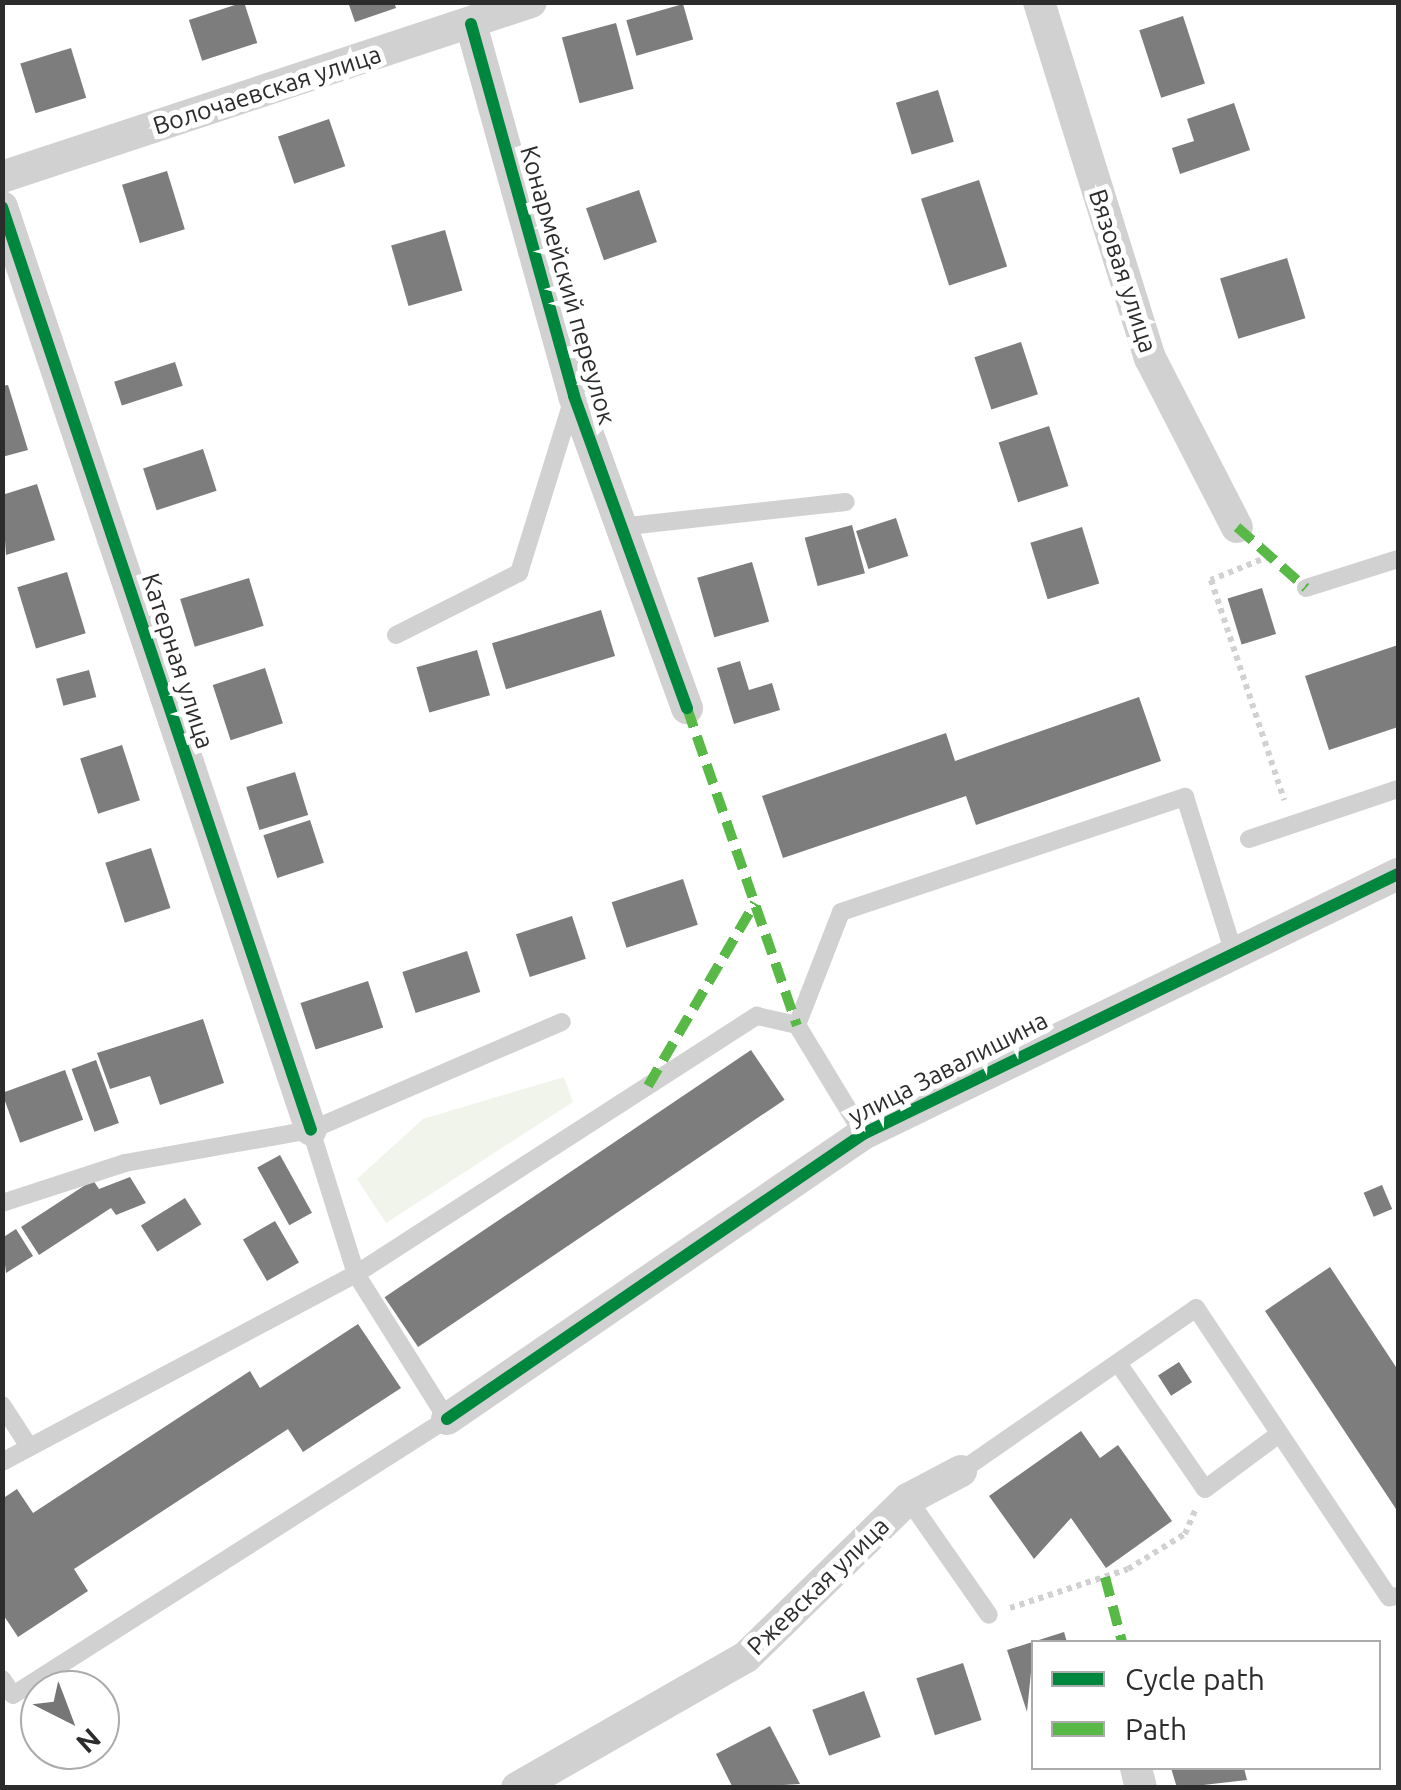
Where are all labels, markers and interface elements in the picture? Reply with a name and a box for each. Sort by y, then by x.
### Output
street label: Волочаевская улица [149,39,385,141]
street label: Конармейский переулок [514,142,622,428]
street label: Вязовая улица [1082,185,1164,357]
street label: Катерная улица [136,570,220,752]
street label: улица Завалишина [843,1005,1053,1131]
street label: Ржевская улица [741,1511,895,1661]
legend [1031,1640,1381,1770]
text: Cycle path [1125,1662,1265,1696]
north arrow [20,1670,120,1770]
text: Path [1125,1712,1187,1746]
text: N [71,1723,107,1760]

